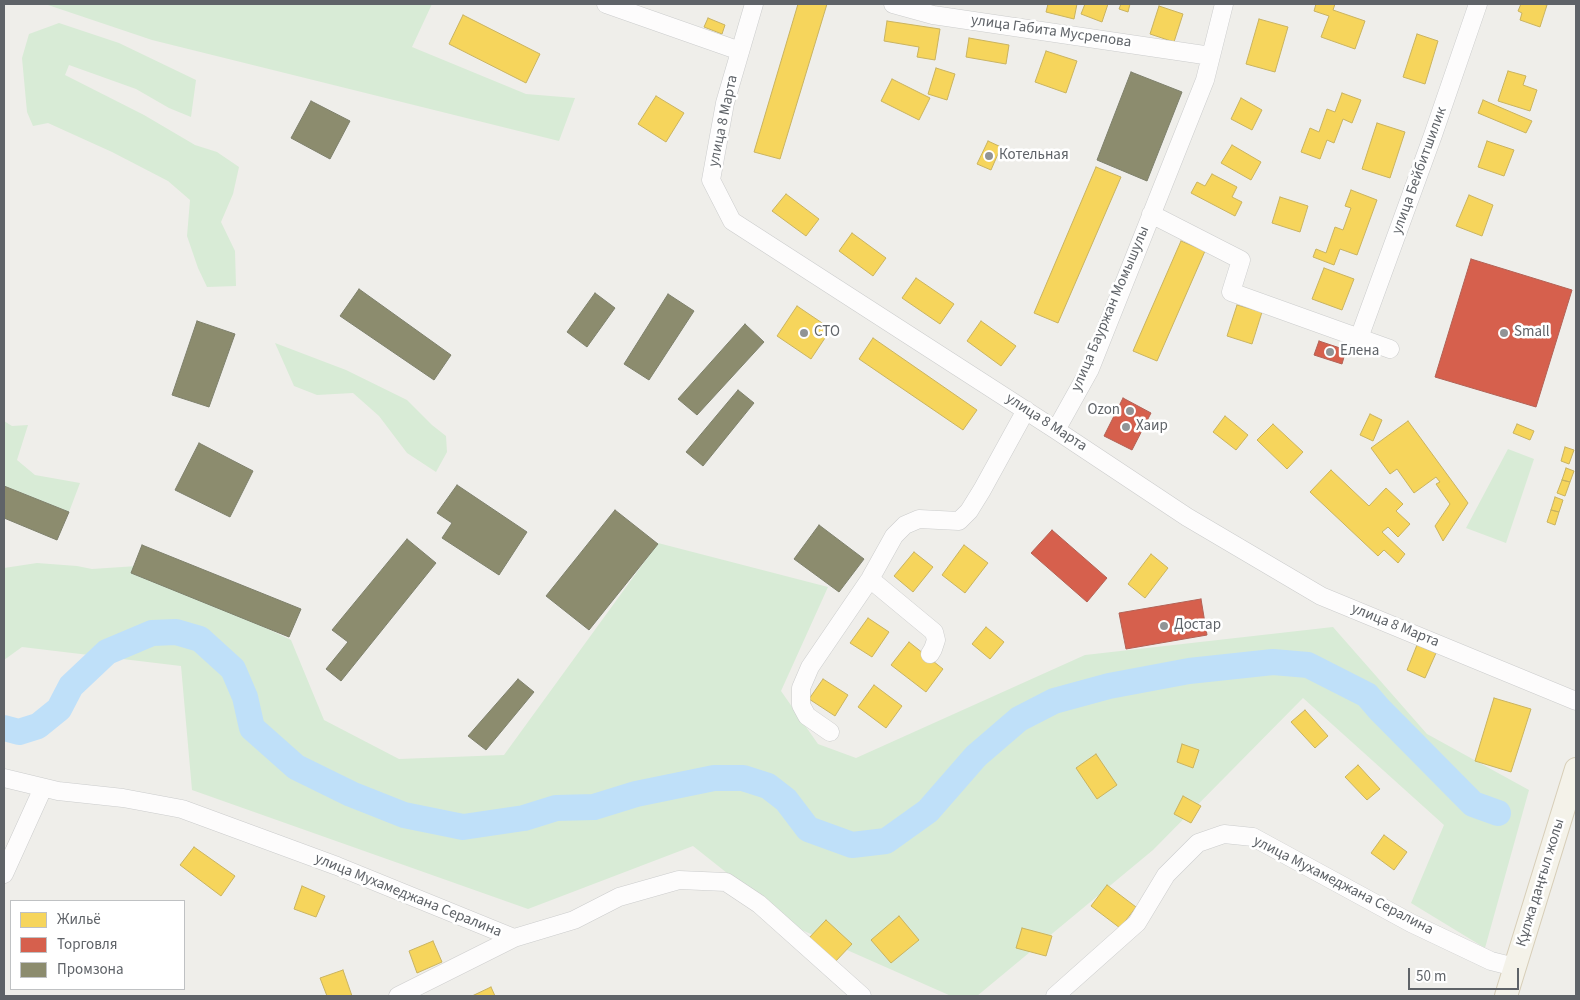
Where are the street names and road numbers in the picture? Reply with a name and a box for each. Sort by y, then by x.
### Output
street label: улица Габита Мусрепова [970,12,1132,52]
street label: улица 8 Марта [705,73,743,169]
street label: улица Бейбитшилик [1389,105,1451,237]
street label: улица Бауржан Момышулы [1068,224,1154,394]
street label: улица 8 Марта [1002,390,1090,456]
street label: улица 8 Марта [1348,600,1442,652]
street label: Құлжа даңғыл жолы [1513,817,1569,949]
street label: улица Мухамеджана Сералина [1250,833,1436,939]
street label: улица Мухамеджана Сералина [312,850,504,942]

